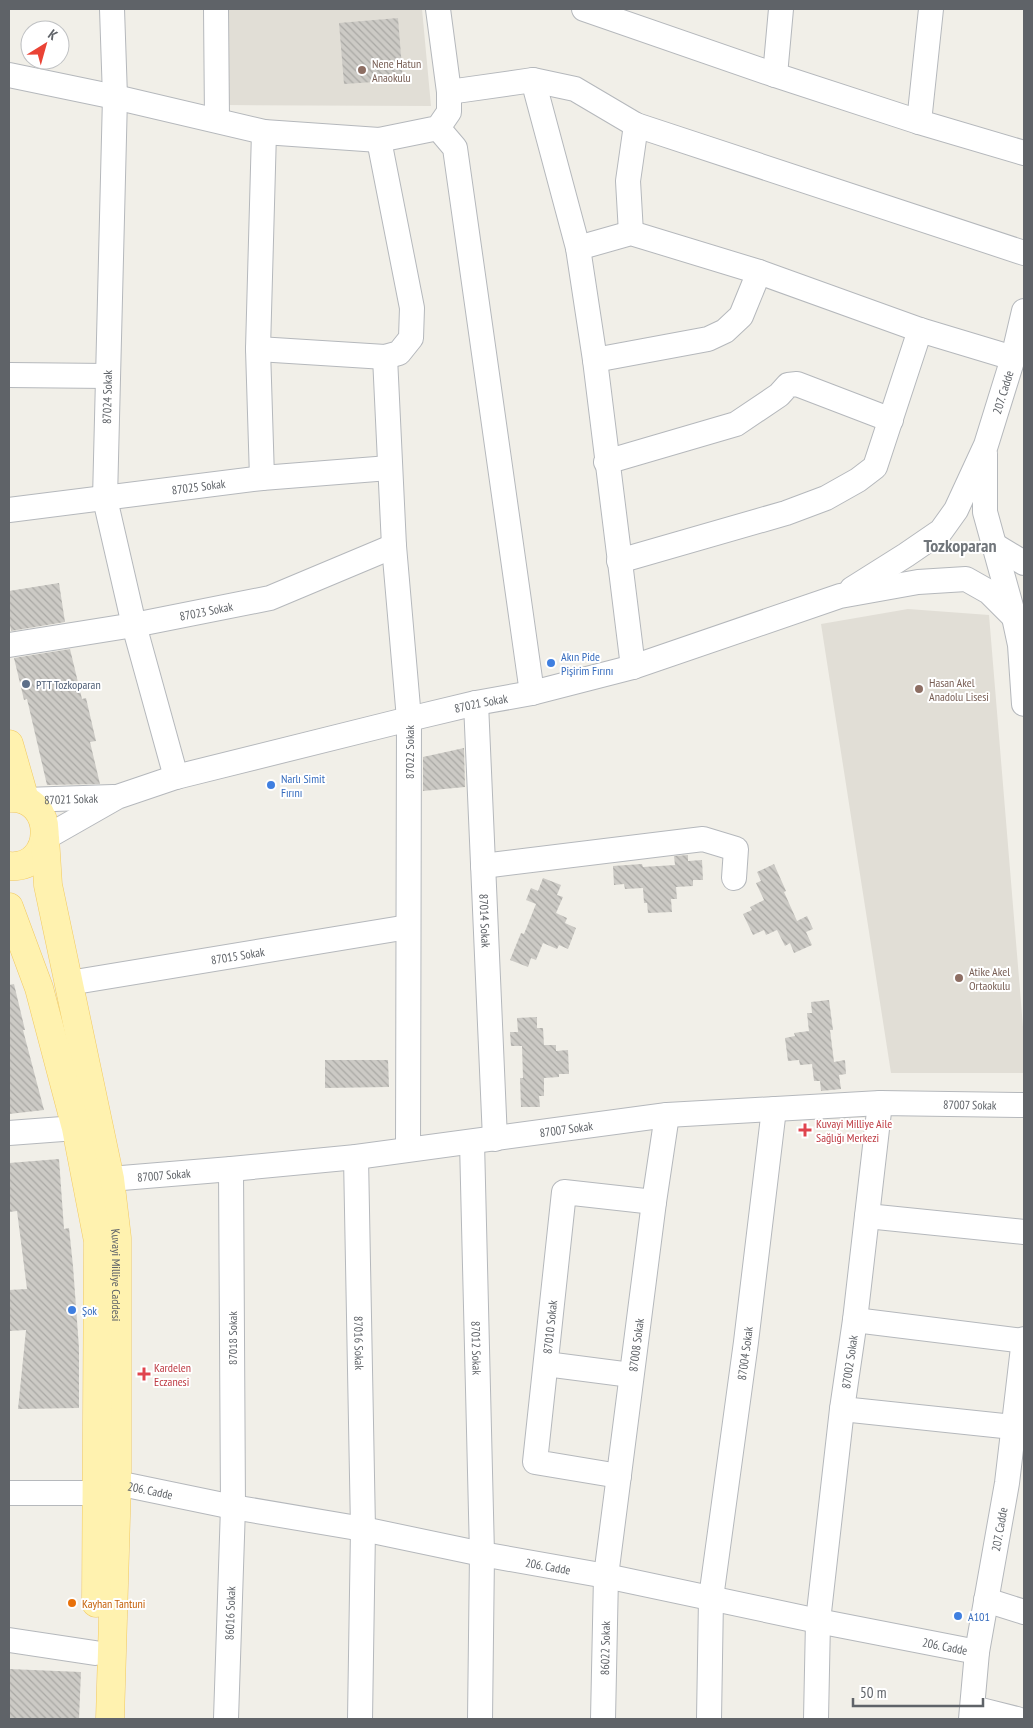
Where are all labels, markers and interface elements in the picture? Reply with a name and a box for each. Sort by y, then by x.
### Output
north arrow [20,20,70,70]
text: K [44,25,62,44]
place label: Nene Hatun Anaokulu [372,56,421,85]
marker: Nene Hatun Anaokulu [356,64,368,76]
street label: 207. Cadde [989,369,1016,416]
street label: 87024 Sokak [99,370,115,424]
street label: 87025 Sokak [171,475,227,497]
district label: Tozkoparan [924,534,996,557]
street label: 87023 Sokak [178,598,234,623]
place label: Akın Pide Pişirim Fırını [561,649,613,678]
marker: Akın Pide Pişirim Fırını [545,657,557,669]
place label: Hasan Akel Anadolu Lisesi [929,675,989,704]
place label: PTT Tozkoparan [36,677,101,692]
marker: PTT Tozkoparan [20,678,32,690]
marker: Hasan Akel Anadolu Lisesi [913,683,925,695]
street label: 87021 Sokak [453,690,509,715]
street label: 87022 Sokak [402,725,417,779]
place label: Narlı Simit Fırını [281,771,326,800]
marker: Narlı Simit Fırını [265,779,277,791]
street label: 87021 Sokak [44,790,99,807]
street label: 87014 Sokak [477,893,494,948]
street label: 87015 Sokak [210,943,266,967]
place label: Atike Akel Ortaokulu [969,964,1010,993]
marker: Atike Akel Ortaokulu [953,972,965,984]
street label: 87007 Sokak [943,1096,997,1112]
place label: Kuvayi Milliye Aile Sağlığı Merkezi [816,1116,892,1145]
street label: 87007 Sokak [539,1118,594,1140]
marker: Kuvayi Milliye Aile Sağlığı Merkezi [798,1123,812,1137]
street label: 87007 Sokak [137,1165,191,1184]
street label: Kuvayi Milliye Caddesi [108,1228,125,1321]
street label: 87010 Sokak [539,1299,560,1355]
place label: Şok [82,1303,97,1318]
marker: Şok [66,1304,78,1316]
street label: 87018 Sokak [225,1311,240,1365]
street label: 87016 Sokak [351,1316,368,1370]
street label: 87008 Sokak [625,1317,647,1373]
street label: 87012 Sokak [469,1321,485,1375]
street label: 87004 Sokak [733,1325,755,1381]
street label: 87002 Sokak [838,1334,860,1390]
place label: Kardelen Eczanesi [154,1360,191,1389]
marker: Kardelen Eczanesi [138,1368,150,1380]
street label: 206. Cadde [126,1478,174,1502]
street label: 207. Cadde [988,1506,1010,1552]
street label: 206. Cadde [524,1554,572,1577]
street label: 86016 Sokak [221,1585,238,1640]
place label: Kayhan Tantuni [82,1596,145,1611]
marker: Kayhan Tantuni [66,1597,78,1609]
place label: A101 [968,1609,990,1624]
marker: A101 [952,1610,964,1622]
street label: 86022 Sokak [596,1621,613,1675]
street label: 206. Cadde [921,1634,969,1658]
scale bar [853,1676,983,1708]
text: 50 m [860,1683,886,1702]

